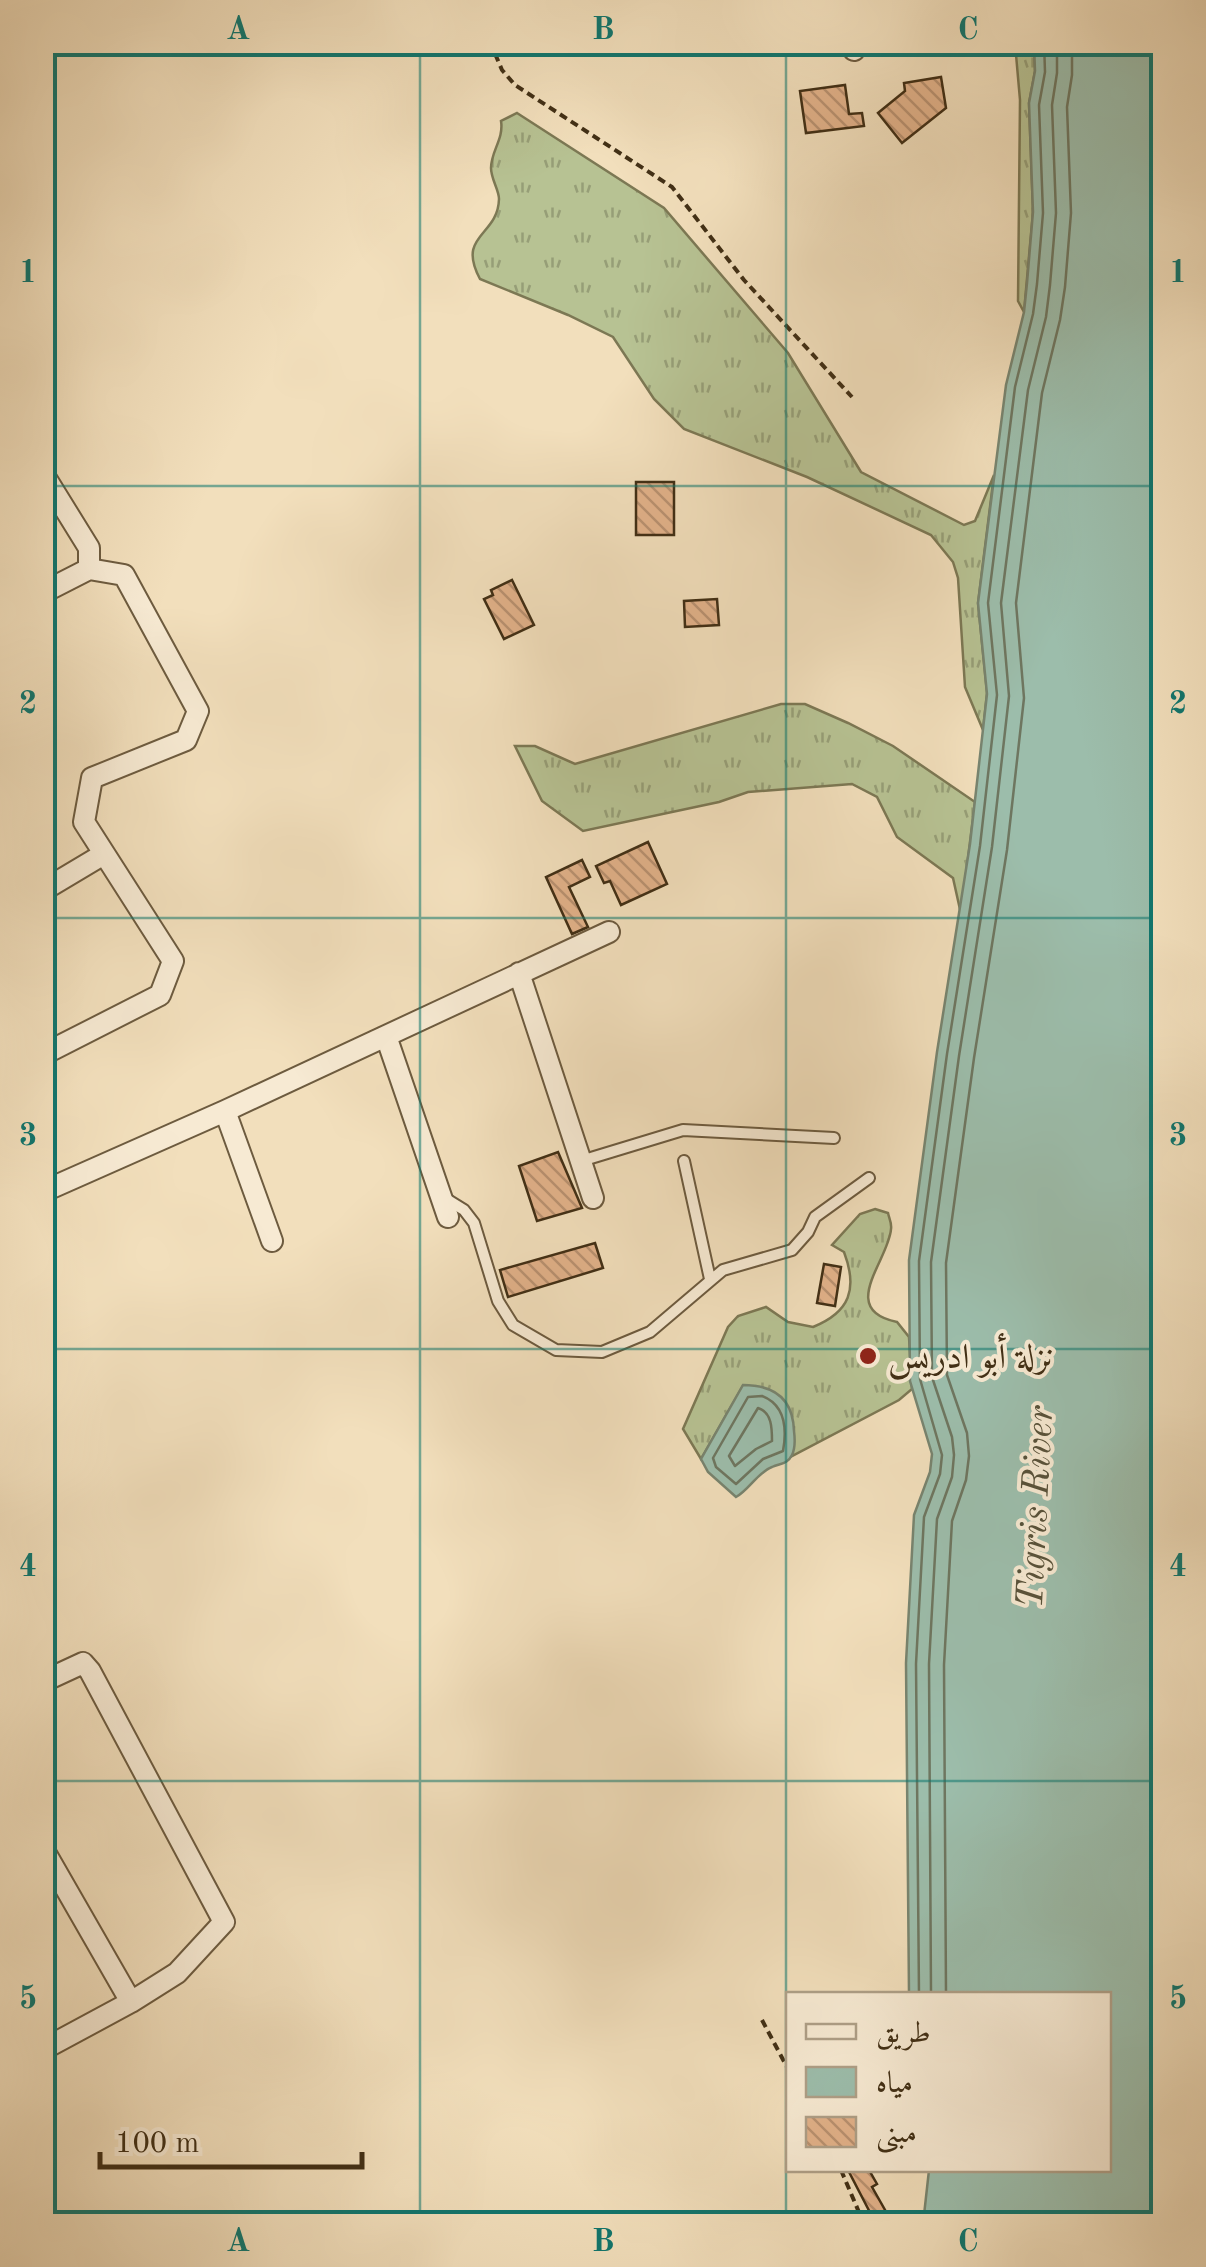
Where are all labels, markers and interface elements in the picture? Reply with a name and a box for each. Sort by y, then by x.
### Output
text: A [226,15,250,47]
text: B [592,15,614,47]
text: C [957,15,979,47]
text: 1 [19,258,37,290]
text: 1 [1169,258,1187,290]
text: 2 [19,689,37,721]
text: 2 [1169,689,1187,721]
text: 3 [19,1121,37,1153]
text: 3 [1169,1121,1187,1153]
place label: نزلة أبو ادريس [888,1332,1054,1380]
marker: نزلة أبو ادريس [857,1345,879,1367]
water label: Tigris River [1013,1404,1061,1609]
text: 4 [19,1552,37,1584]
text: 4 [1169,1552,1187,1584]
text: 5 [19,1984,37,2016]
text: 5 [1169,1984,1187,2016]
legend [786,1992,1111,2172]
text: طريق [876,2019,931,2051]
text: مياه [876,2069,913,2099]
scale bar [100,2107,362,2169]
text: مبنى [876,2119,917,2154]
text: 100 m [115,2129,199,2159]
text: A [226,2227,250,2259]
text: B [592,2227,614,2259]
text: C [957,2227,979,2259]

